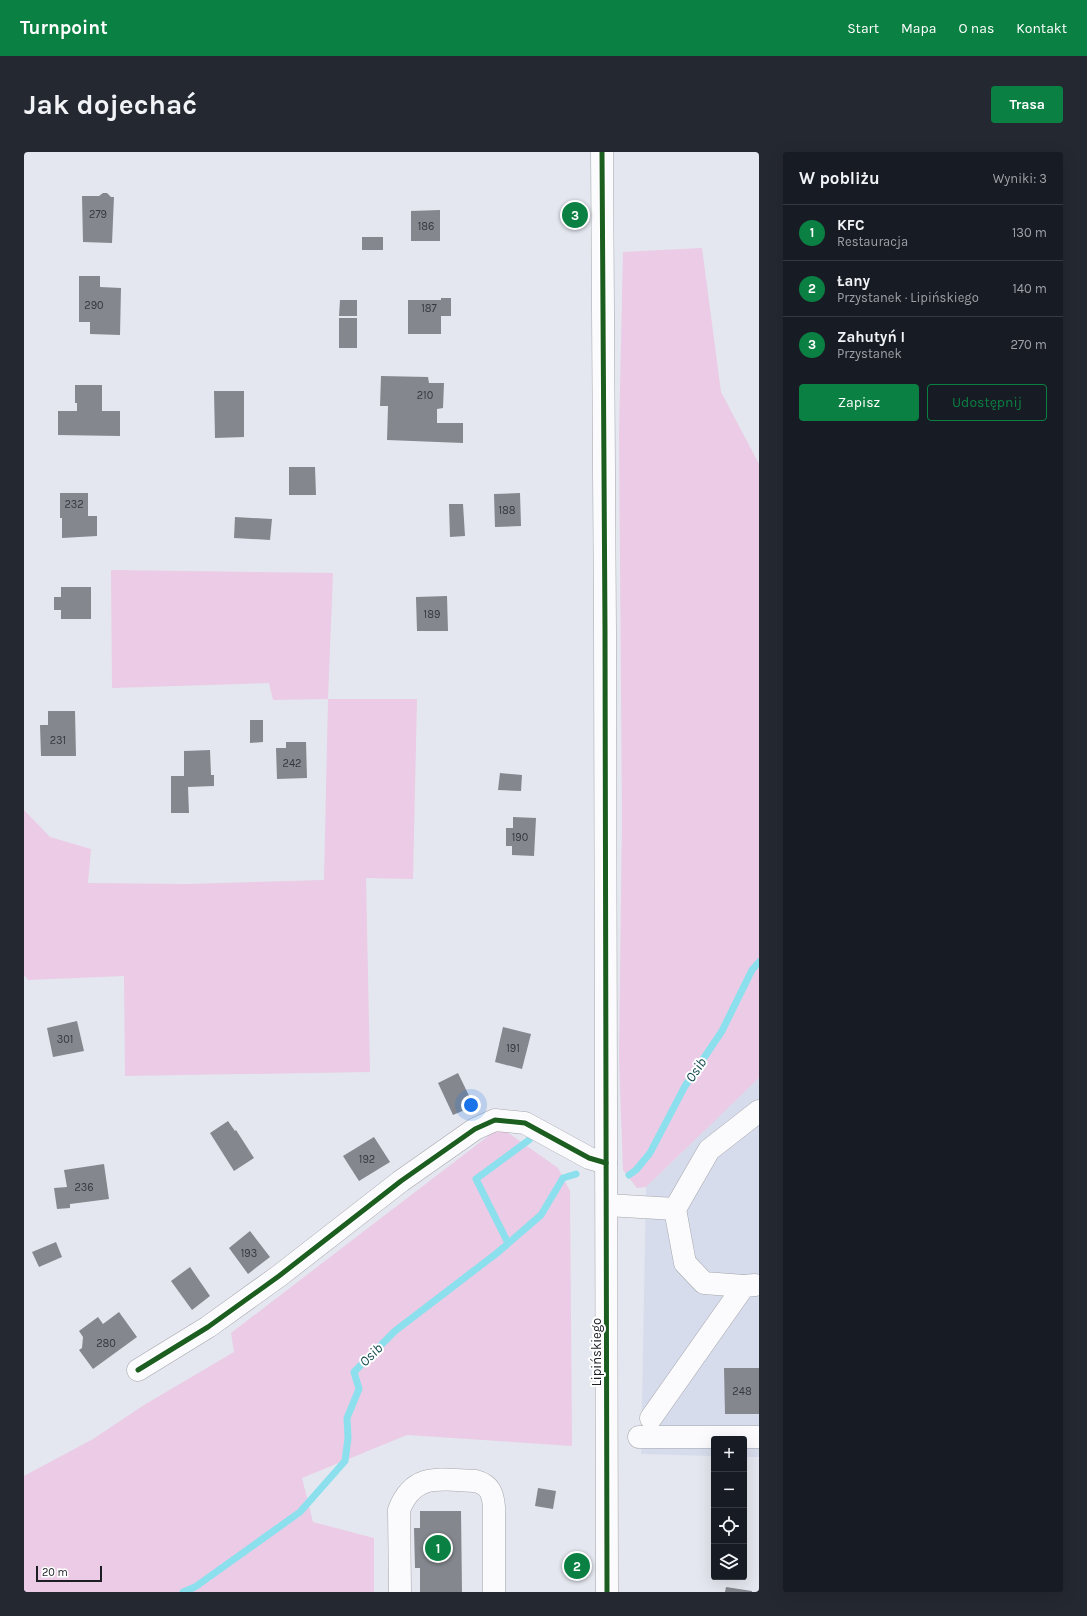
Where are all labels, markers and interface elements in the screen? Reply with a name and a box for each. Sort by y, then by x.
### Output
text: Turnpoint [20,17,108,39]
text: Start [847,20,879,37]
text: Mapa [901,20,936,37]
text: O nas [958,20,994,37]
text: Kontakt [1016,20,1067,37]
button: Trasa [991,86,1063,123]
text: Jak dojechać [24,88,197,121]
text: W pobliżu [799,168,880,188]
text: Wyniki: 3 [993,171,1047,186]
pin: 3 [562,200,588,230]
house number: 279 [89,208,107,221]
text: KFC [837,216,865,234]
house number: 186 [418,220,434,233]
text: 1 [810,225,814,240]
text: 130 m [1012,225,1047,240]
text: Restauracja [837,234,908,249]
text: Łany [837,272,870,290]
text: 2 [808,281,816,296]
text: 140 m [1012,281,1047,296]
text: Przystanek · Lipińskiego [837,290,979,305]
house number: 290 [84,299,104,312]
house number: 187 [421,302,437,315]
text: Zahutyń I [837,328,905,346]
text: 3 [808,337,816,352]
text: 270 m [1010,337,1047,352]
text: Przystanek [837,346,902,361]
button: Zapisz [799,384,919,421]
button: Udostępnij [927,384,1047,421]
house number: 210 [417,389,433,402]
house number: 232 [64,498,84,511]
house number: 188 [498,504,516,517]
house number: 189 [424,608,440,621]
house number: 231 [50,734,66,747]
house number: 242 [283,757,301,770]
house number: 190 [512,831,528,844]
house number: 301 [57,1033,73,1046]
house number: 191 [506,1042,520,1055]
water label: Osib [682,1054,711,1085]
your location [461,1095,481,1115]
house number: 192 [359,1153,375,1166]
house number: 236 [74,1181,94,1194]
house number: 193 [241,1247,257,1260]
street label: Lipińskiego [589,1318,604,1386]
house number: 280 [96,1337,116,1350]
water label: Osib [356,1339,387,1370]
house number: 248 [732,1385,752,1398]
map controls [711,1436,747,1580]
button: + [711,1436,747,1472]
button: − [711,1472,747,1508]
button: locate [711,1508,747,1544]
pin: 1 [425,1533,451,1563]
button: layers [711,1544,747,1580]
pin: 2 [564,1551,590,1581]
scale bar [36,1564,102,1583]
text: 20 m [42,1566,68,1579]

